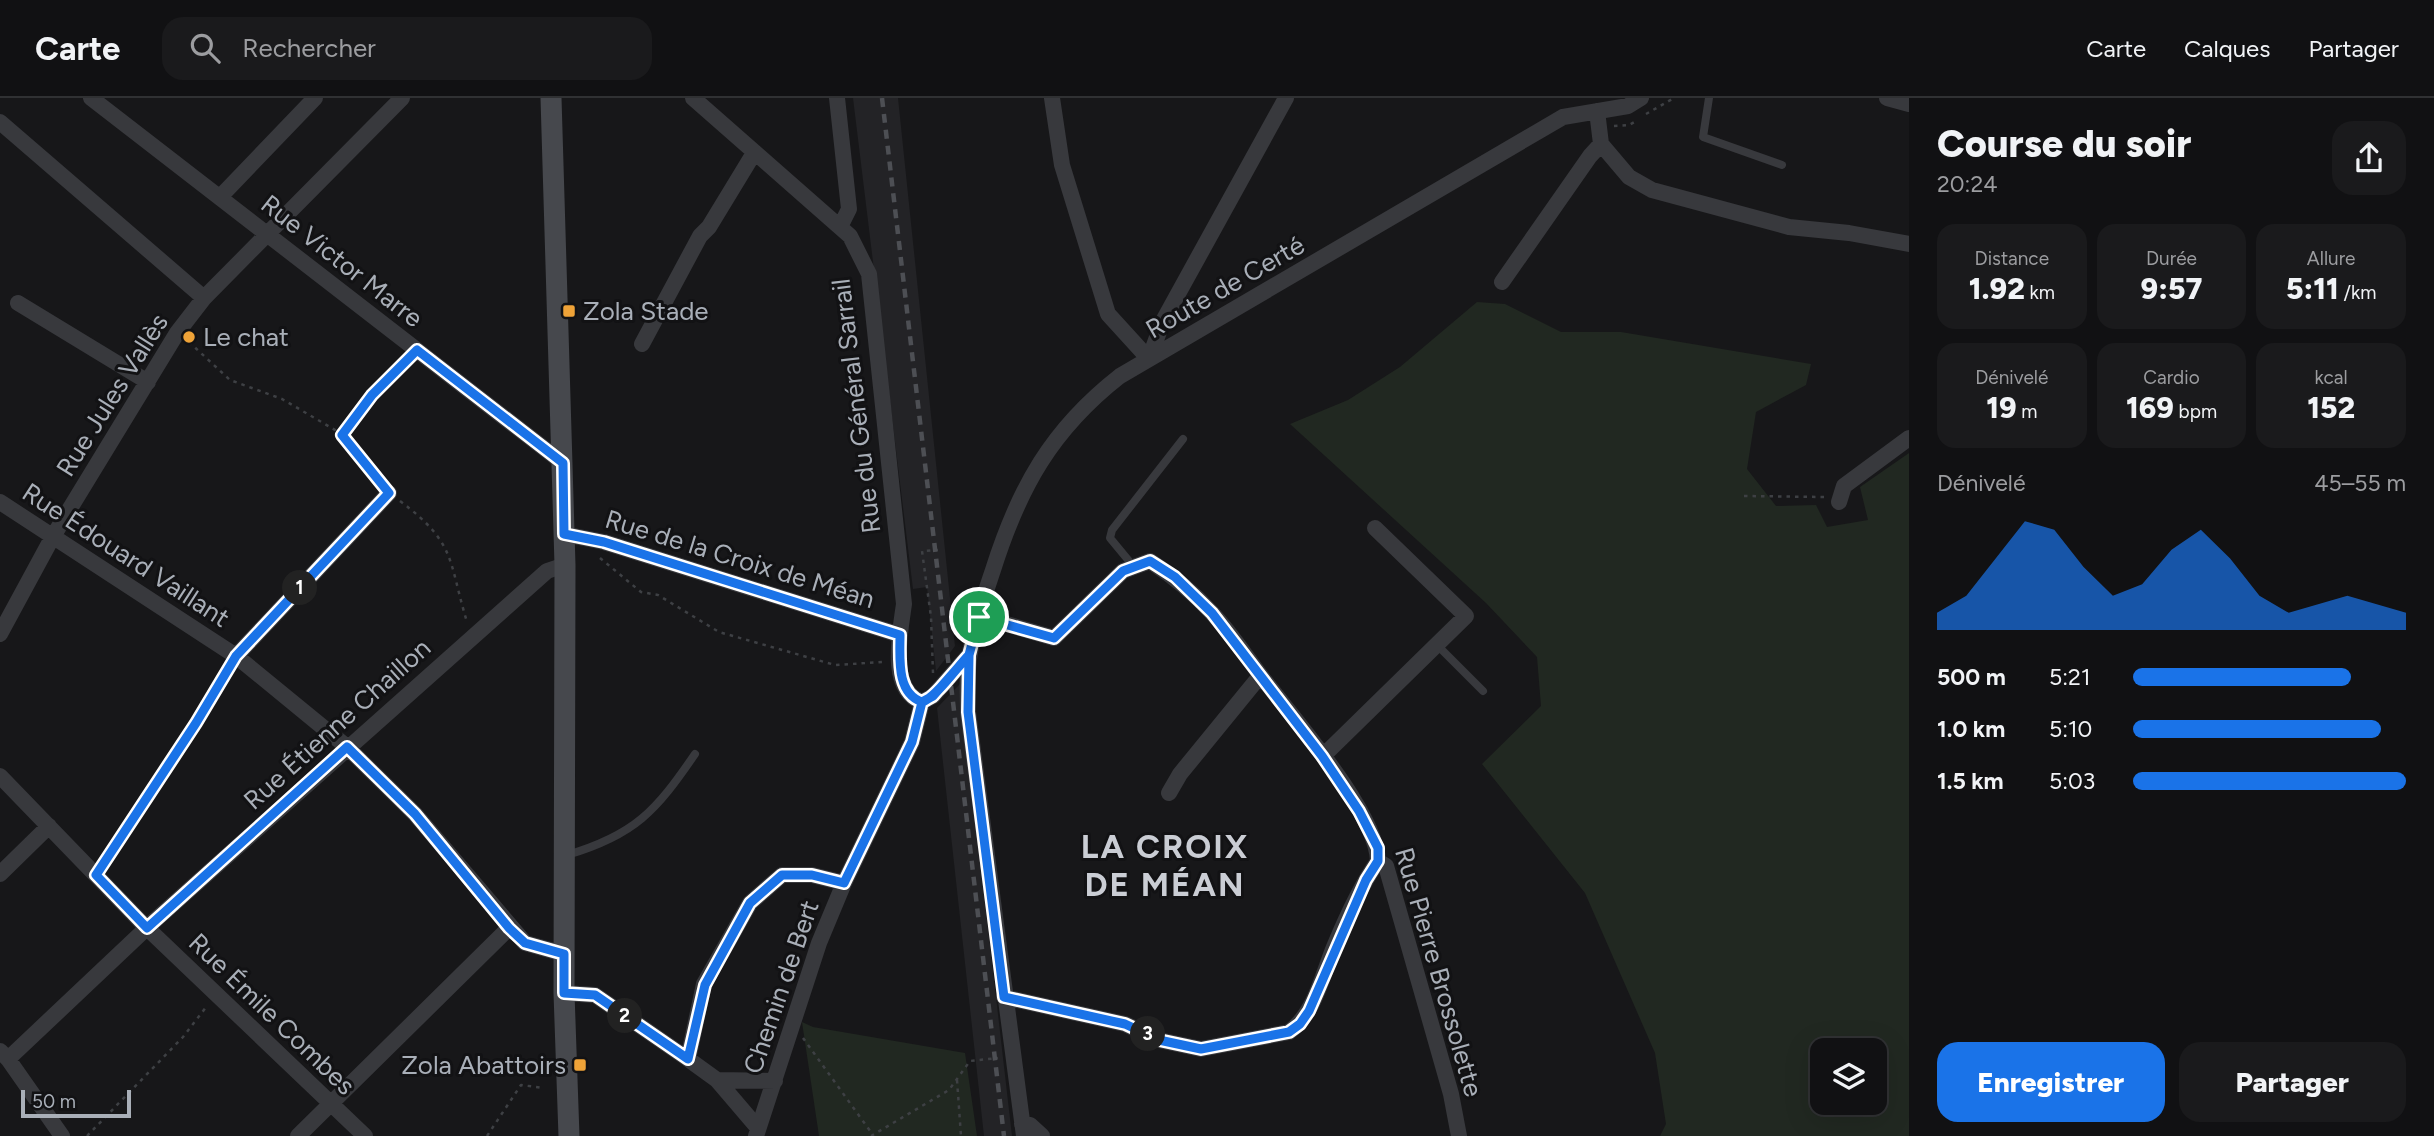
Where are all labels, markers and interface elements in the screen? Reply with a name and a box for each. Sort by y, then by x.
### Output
search box [162,17,652,80]
text: Carte [35,29,120,68]
icon: search [186,29,224,67]
text: Rechercher [242,32,376,64]
text: Carte [2086,34,2146,63]
text: Calques [2184,34,2270,63]
text: Partager [2308,34,2399,63]
text: Course du soir [1937,121,2191,167]
button: share [2332,121,2406,195]
text: 20:24 [1937,170,1998,198]
street label: Rue Victor Marre [255,188,429,334]
street label: Route de Certé [1140,229,1310,345]
text: Distance [1975,247,2049,270]
text: Durée [2146,247,2197,270]
text: Allure [2307,247,2355,270]
text: 1.92 [1969,270,2025,307]
text: 9:57 [2141,270,2202,307]
text: 5:11 [2286,270,2339,307]
street label: Rue du Général Sarrail [825,277,887,535]
text: km [2025,281,2055,304]
text: /km [2339,281,2376,304]
place label: Zola Stade [583,295,709,327]
marker: Zola Stade [561,303,577,319]
street label: Rue Jules Vallès [49,308,175,482]
place label: Le chat [203,321,289,353]
marker: Le chat [181,329,197,345]
text: Dénivelé [1975,366,2048,389]
text: Cardio [2143,366,2200,389]
text: kcal [2315,366,2348,389]
text: 19 [1986,389,2017,426]
text: 169 [2126,389,2174,426]
text: 152 [2307,389,2355,426]
text: m [2017,400,2037,423]
text: bpm [2174,400,2217,423]
text: Dénivelé [1937,469,2025,497]
text: 45–55 m [2314,469,2406,497]
street label: Rue Édouard Vaillant [16,476,236,634]
street label: Rue de la Croix de Méan [601,503,879,615]
pin: 1 [282,570,318,606]
text: 1 [295,576,304,599]
pin [949,587,1009,647]
icon: arrive [960,598,998,636]
street label: Rue Étienne Chaillon [237,632,437,816]
text: 500 m [1937,663,2006,691]
text: 5:21 [2049,663,2090,691]
text: 1.0 km [1937,715,2005,743]
text: 5:10 [2049,715,2092,743]
text: 1.5 km [1937,767,2004,795]
text: 5:03 [2049,767,2095,795]
district label: LA CROIX DE MÉAN [1081,827,1249,904]
street label: Rue Pierre Brossolette [1388,844,1490,1100]
street label: Chemin de Bert [736,896,826,1078]
street label: Rue Émile Combes [182,926,362,1102]
pin: 2 [608,998,642,1034]
text: 2 [619,1004,630,1027]
pin: 3 [1130,1016,1166,1052]
text: 3 [1142,1022,1153,1045]
map controls [1810,1038,1887,1115]
button: layers [1810,1038,1887,1115]
button: Enregistrer [1937,1042,2165,1122]
button: Partager [2179,1042,2406,1122]
place label: Zola Abattoirs [401,1049,566,1081]
marker: Zola Abattoirs [572,1057,588,1073]
scale bar [21,1087,131,1119]
text: 50 m [32,1090,76,1113]

